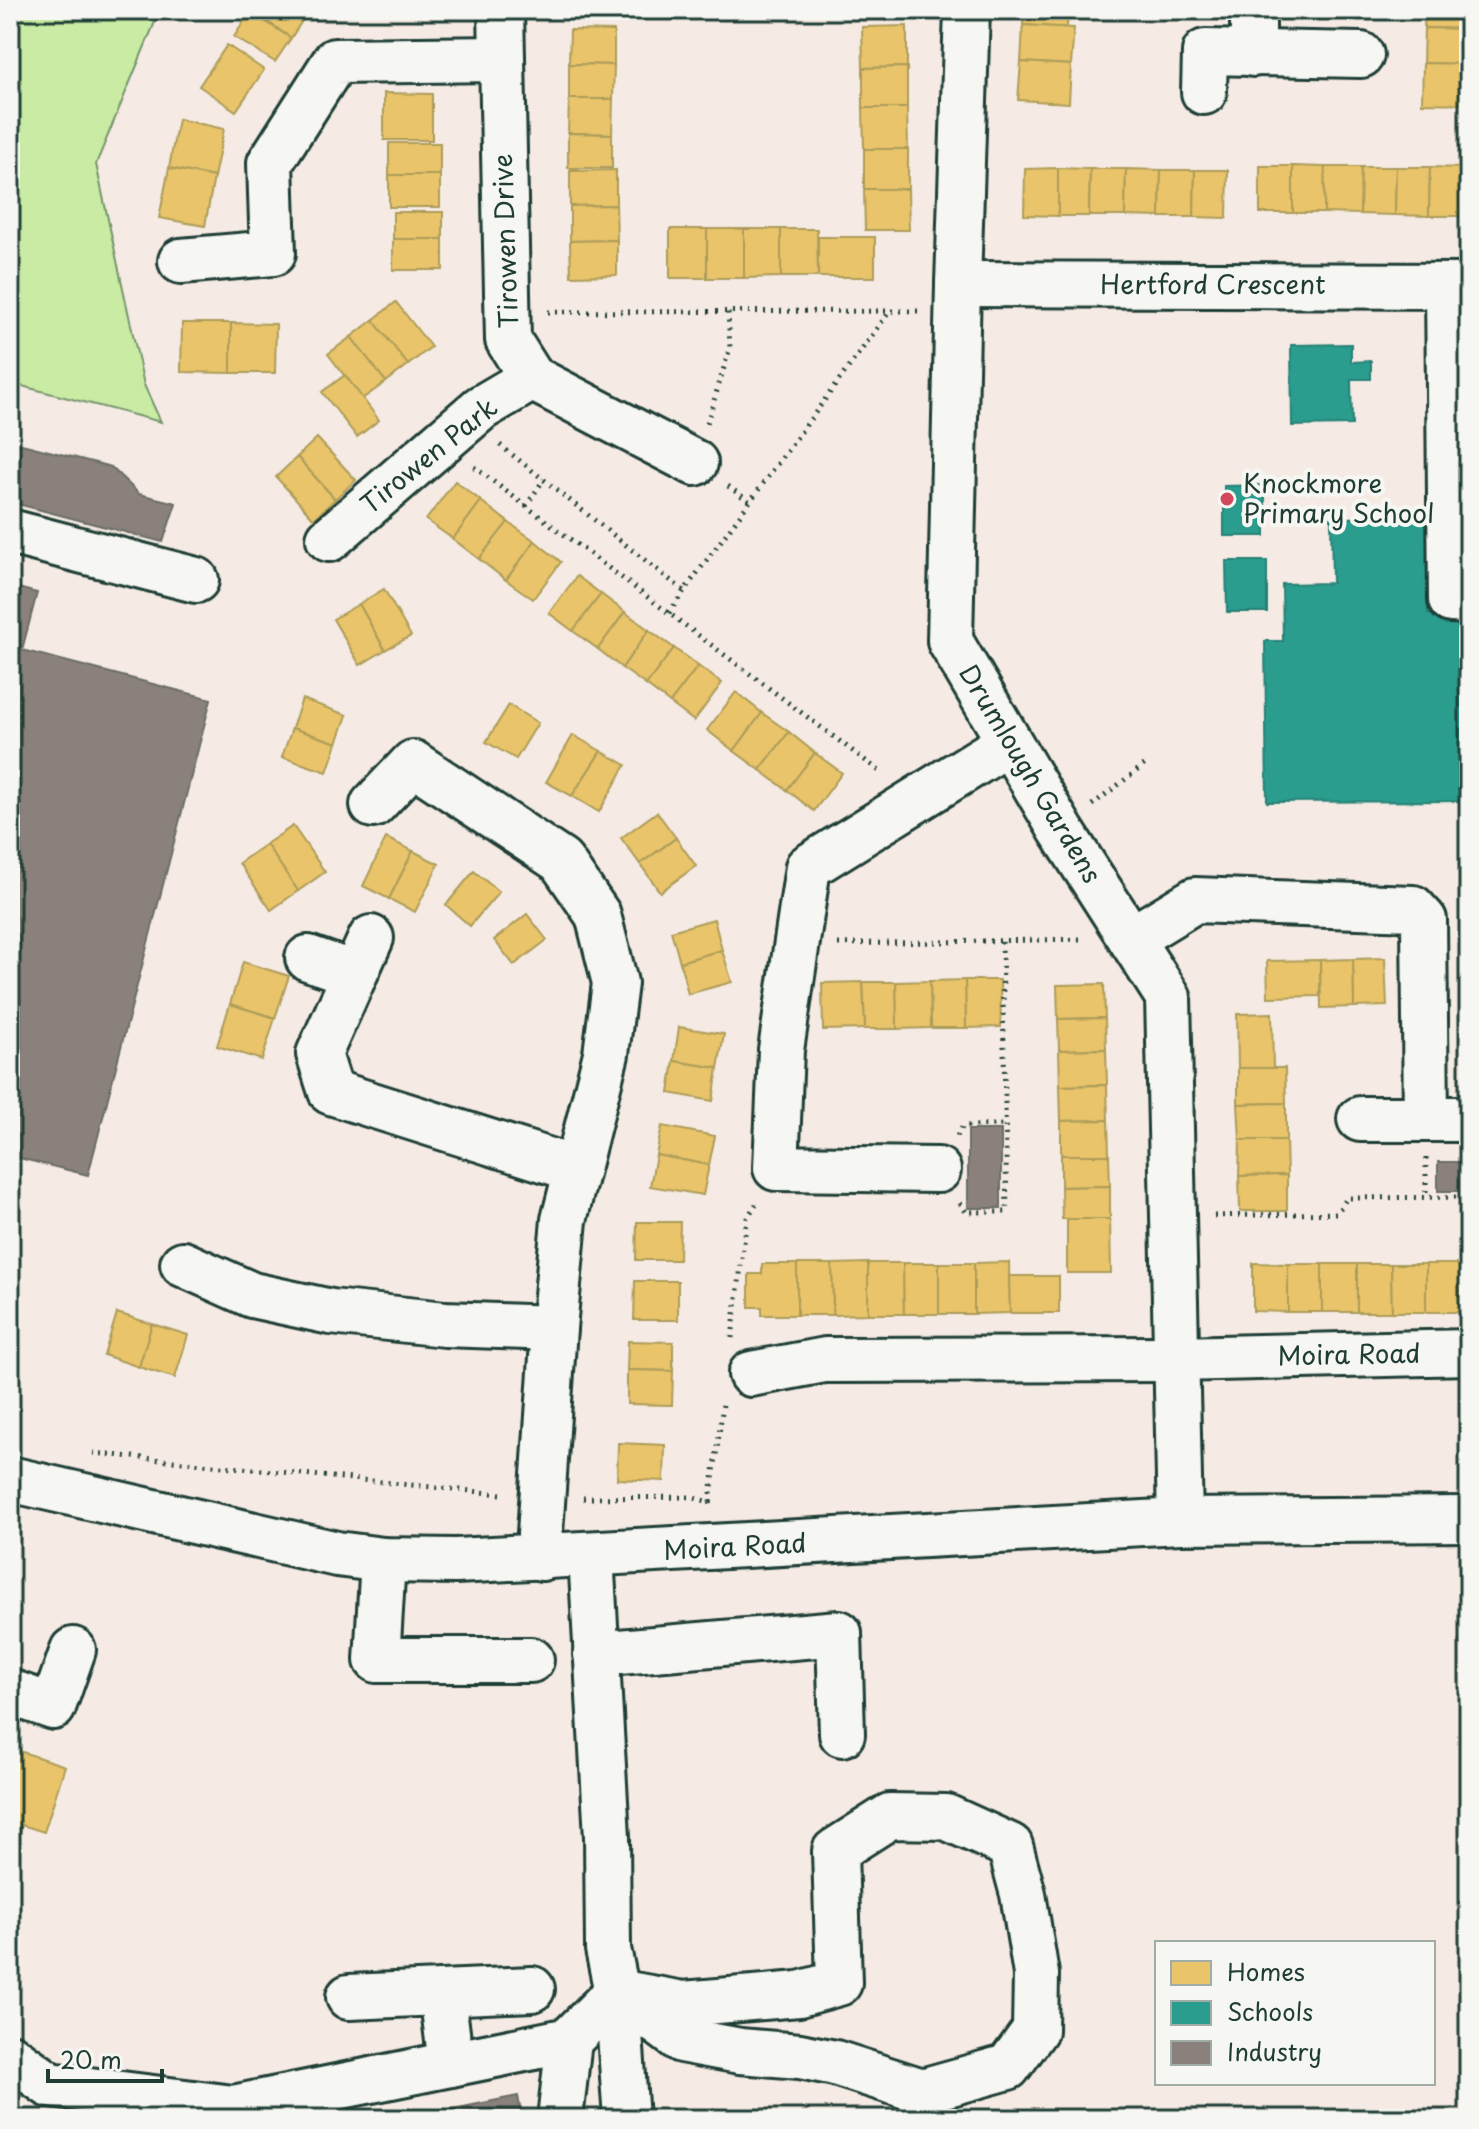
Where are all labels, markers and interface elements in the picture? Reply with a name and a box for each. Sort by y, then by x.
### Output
street label: Tirowen Drive [482,153,527,329]
street label: Hertford Crescent [1100,264,1326,303]
street label: Tirowen Park [351,387,505,522]
place label: Knockmore Primary School [1243,463,1434,532]
marker: Knockmore Primary School [1218,490,1236,508]
street label: Drumlough Gardens [950,656,1112,890]
street label: Moira Road [1277,1333,1421,1374]
street label: Moira Road [662,1522,807,1569]
legend [1155,1941,1435,2085]
text: Homes [1227,1953,1305,1989]
text: Schools [1227,1993,1313,2029]
scale bar [48,2033,162,2083]
text: Industry [1227,2033,1322,2069]
text: 20 m [60,2041,122,2077]

